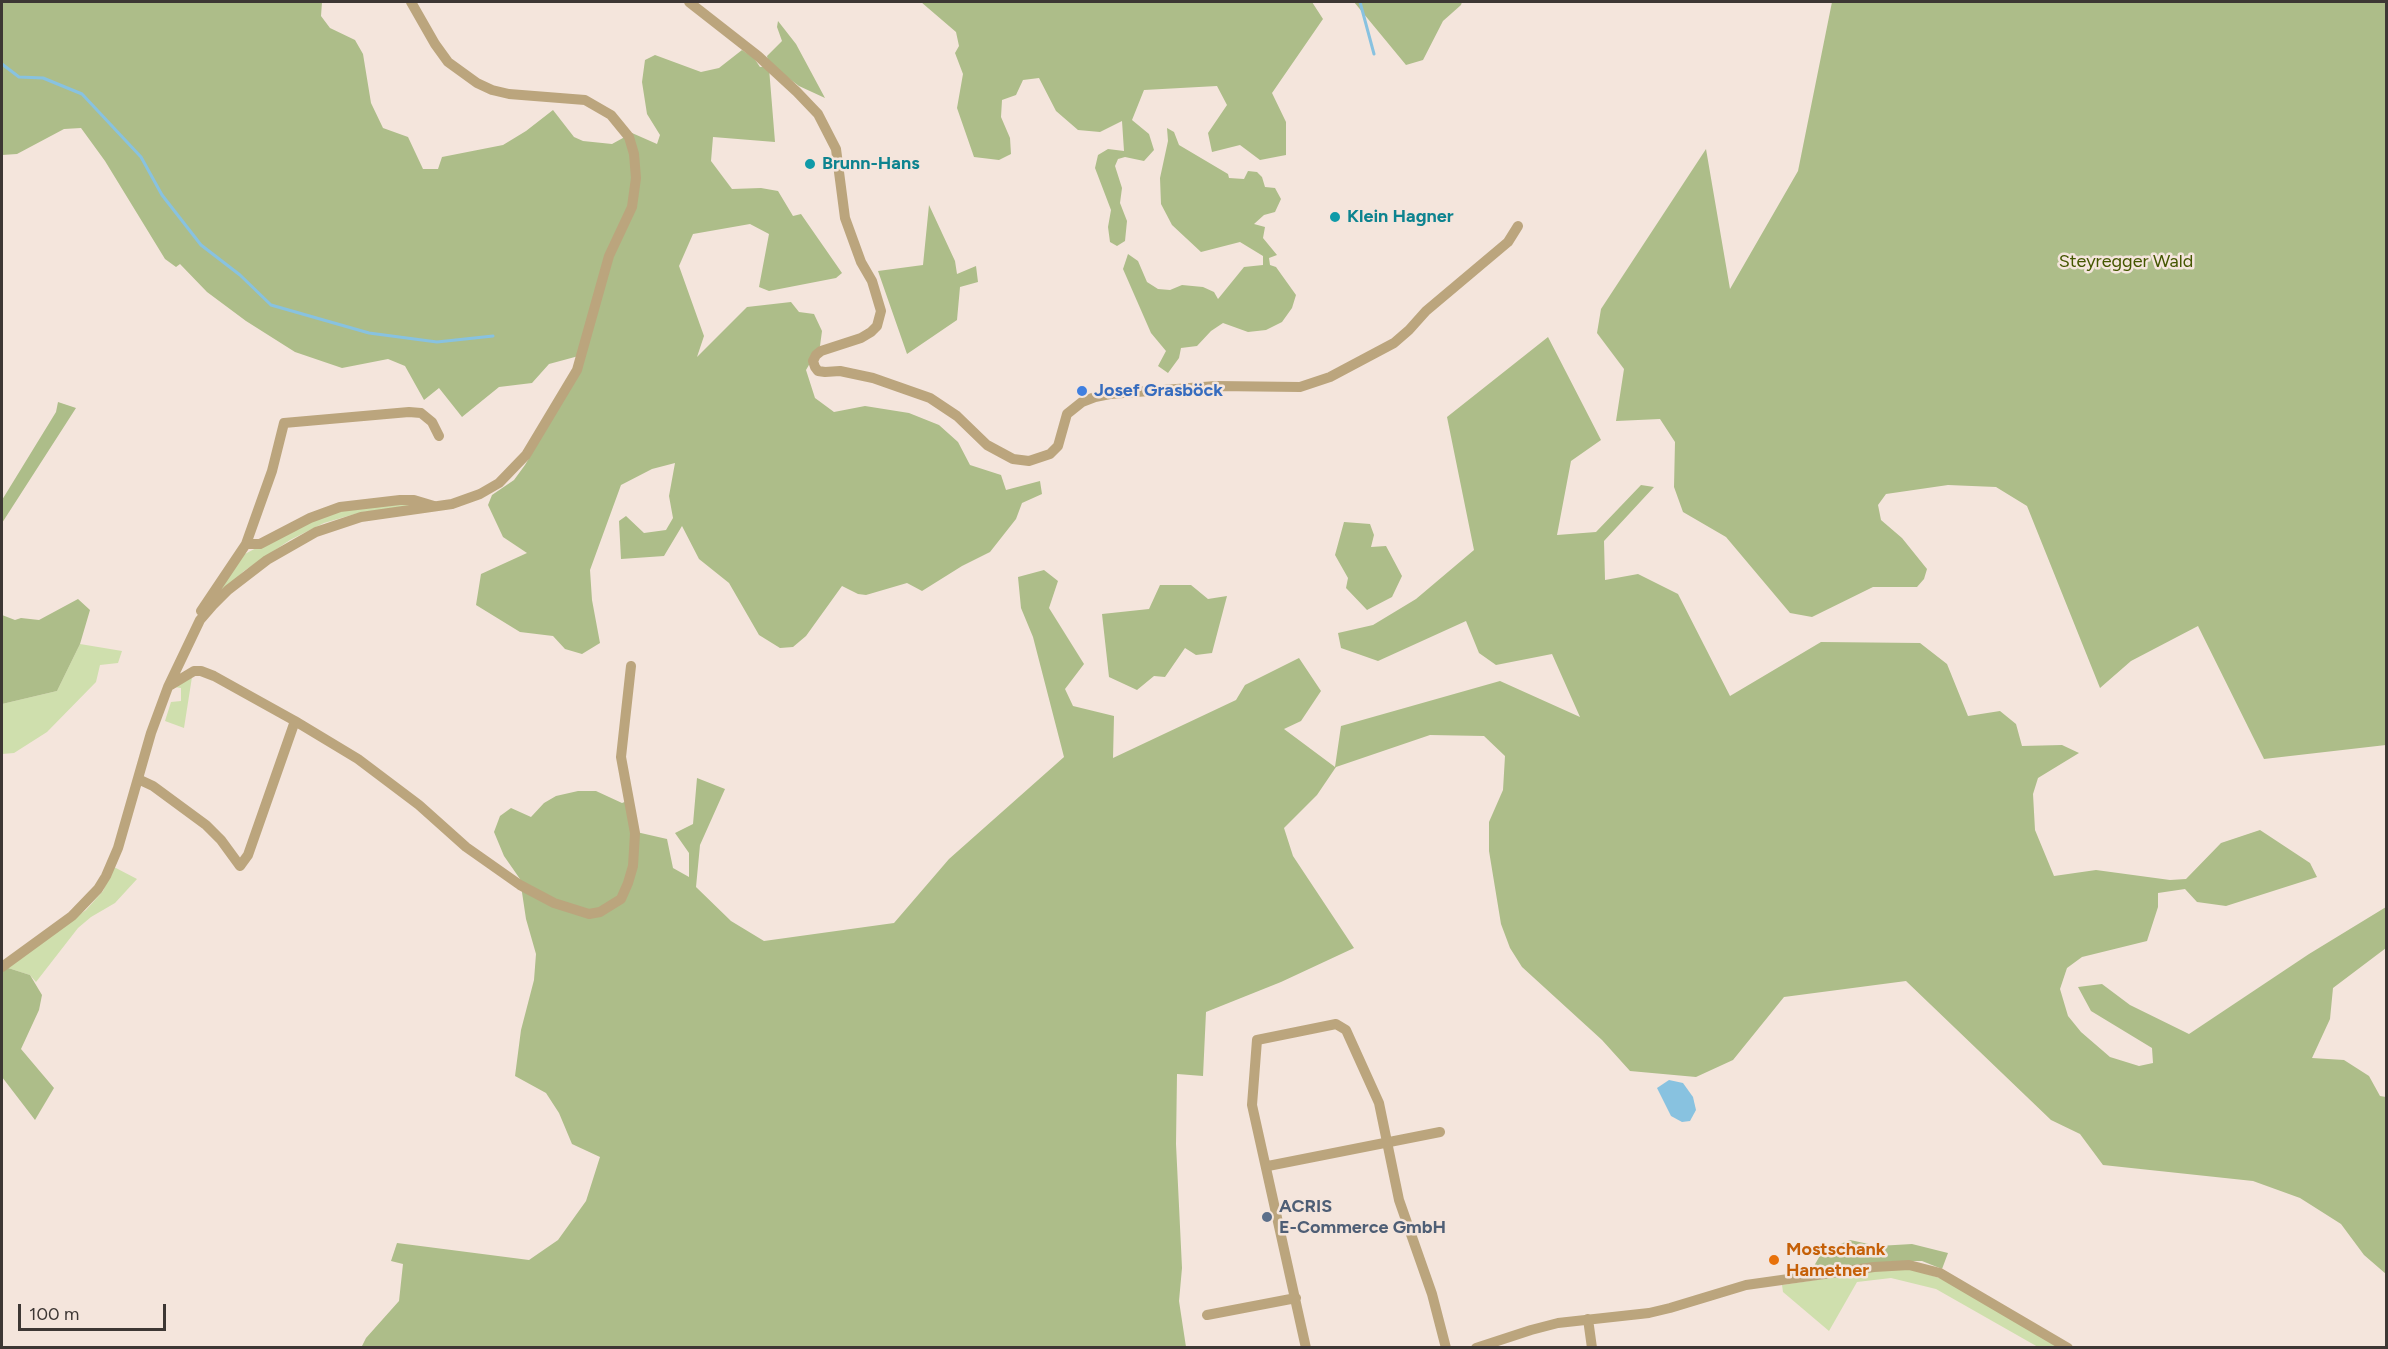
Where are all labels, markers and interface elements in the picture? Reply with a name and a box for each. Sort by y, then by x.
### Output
place label: Brunn-Hans [822,153,920,175]
marker: Brunn-Hans [803,157,817,171]
place label: Klein Hagner [1347,206,1454,228]
marker: Klein Hagner [1328,210,1342,224]
park label: Steyregger Wald [2059,251,2193,273]
place label: Josef Grasböck [1094,380,1223,402]
marker: Josef Grasböck [1075,384,1089,398]
place label: ACRIS E-Commerce GmbH [1279,1196,1446,1238]
marker: ACRIS E-Commerce GmbH [1260,1210,1274,1224]
place label: Mostschank Hametner [1786,1239,1885,1282]
marker: Mostschank Hametner [1767,1253,1781,1267]
scale bar [21,1292,170,1330]
text: 100 m [29,1303,79,1325]

